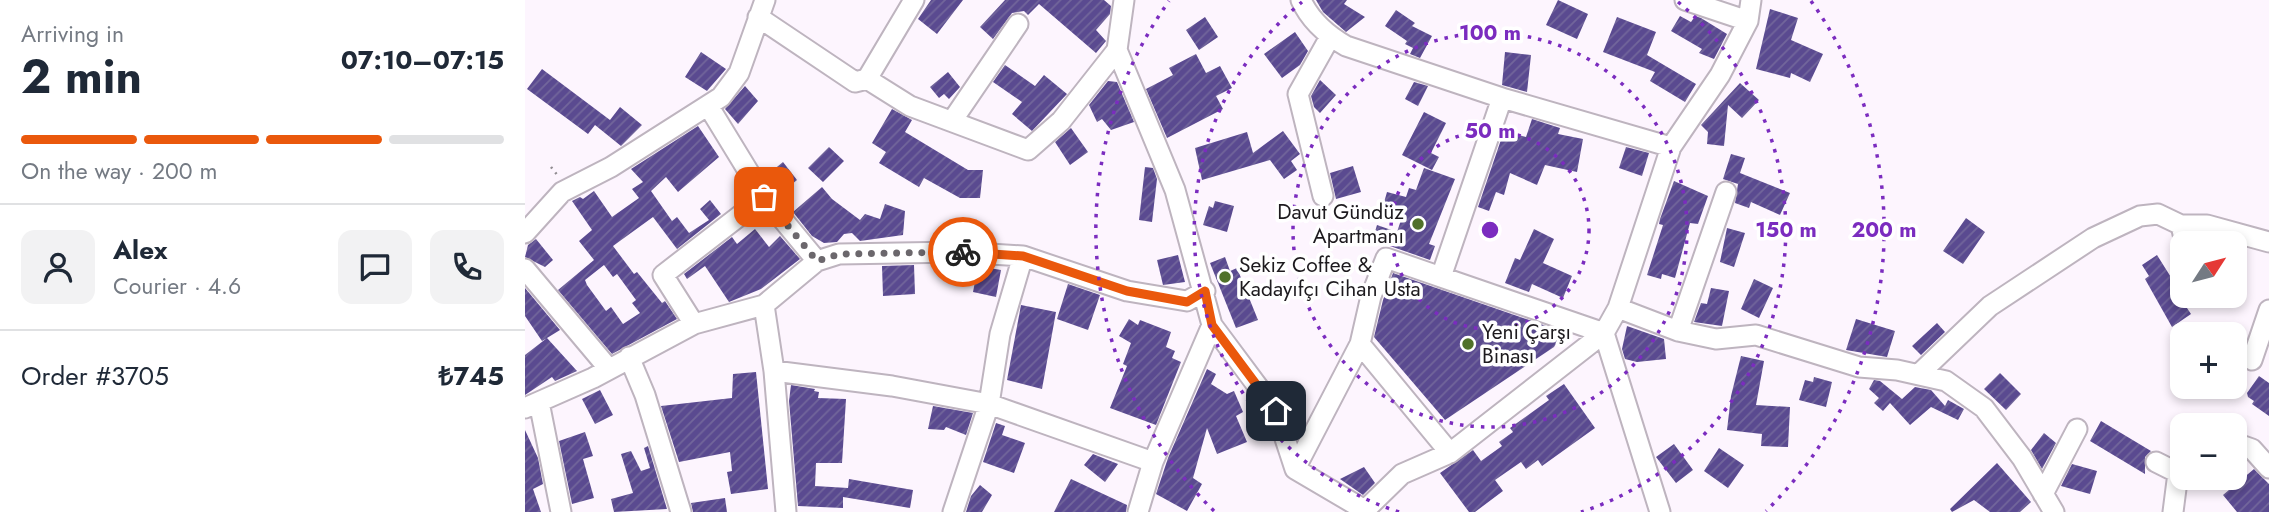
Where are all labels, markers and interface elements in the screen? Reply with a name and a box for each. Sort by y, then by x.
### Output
text: Arriving in [21,17,124,51]
text: 100 m [1459,18,1521,48]
text: 07:10–07:15 [341,41,504,79]
text: 2 min [21,44,142,110]
text: 50 m [1465,116,1515,146]
text: On the way · 200 m [21,154,217,188]
pin [734,167,794,227]
icon: bag [745,178,783,216]
place label: Davut Gündüz Apartmanı [1277,197,1404,251]
text: 150 m [1755,215,1817,245]
text: 200 m [1851,215,1917,245]
marker: Davut Gündüz Apartmanı [1410,216,1426,232]
courier [928,217,998,287]
centre of rings [1478,218,1502,242]
button: person [21,230,95,304]
button: chat [338,230,412,304]
button: phone [430,230,504,304]
text: Alex [113,231,167,269]
north arrow [2170,231,2247,308]
map controls [2170,231,2247,490]
icon: bike [944,233,982,271]
place label: Sekiz Coffee & Kadayıfçı Cihan Usta [1239,250,1420,304]
text: Courier · 4.6 [113,269,241,303]
marker: Sekiz Coffee & Kadayıfçı Cihan Usta [1217,269,1233,285]
place label: Yeni Çarşı Binası [1482,317,1571,371]
button: + [2170,322,2247,399]
marker: Yeni Çarşı Binası [1460,336,1476,352]
text: Order #3705 [21,357,169,395]
text: ₺745 [439,357,504,395]
pin [1246,381,1306,441]
icon: home [1257,392,1295,430]
button: − [2170,413,2247,490]

